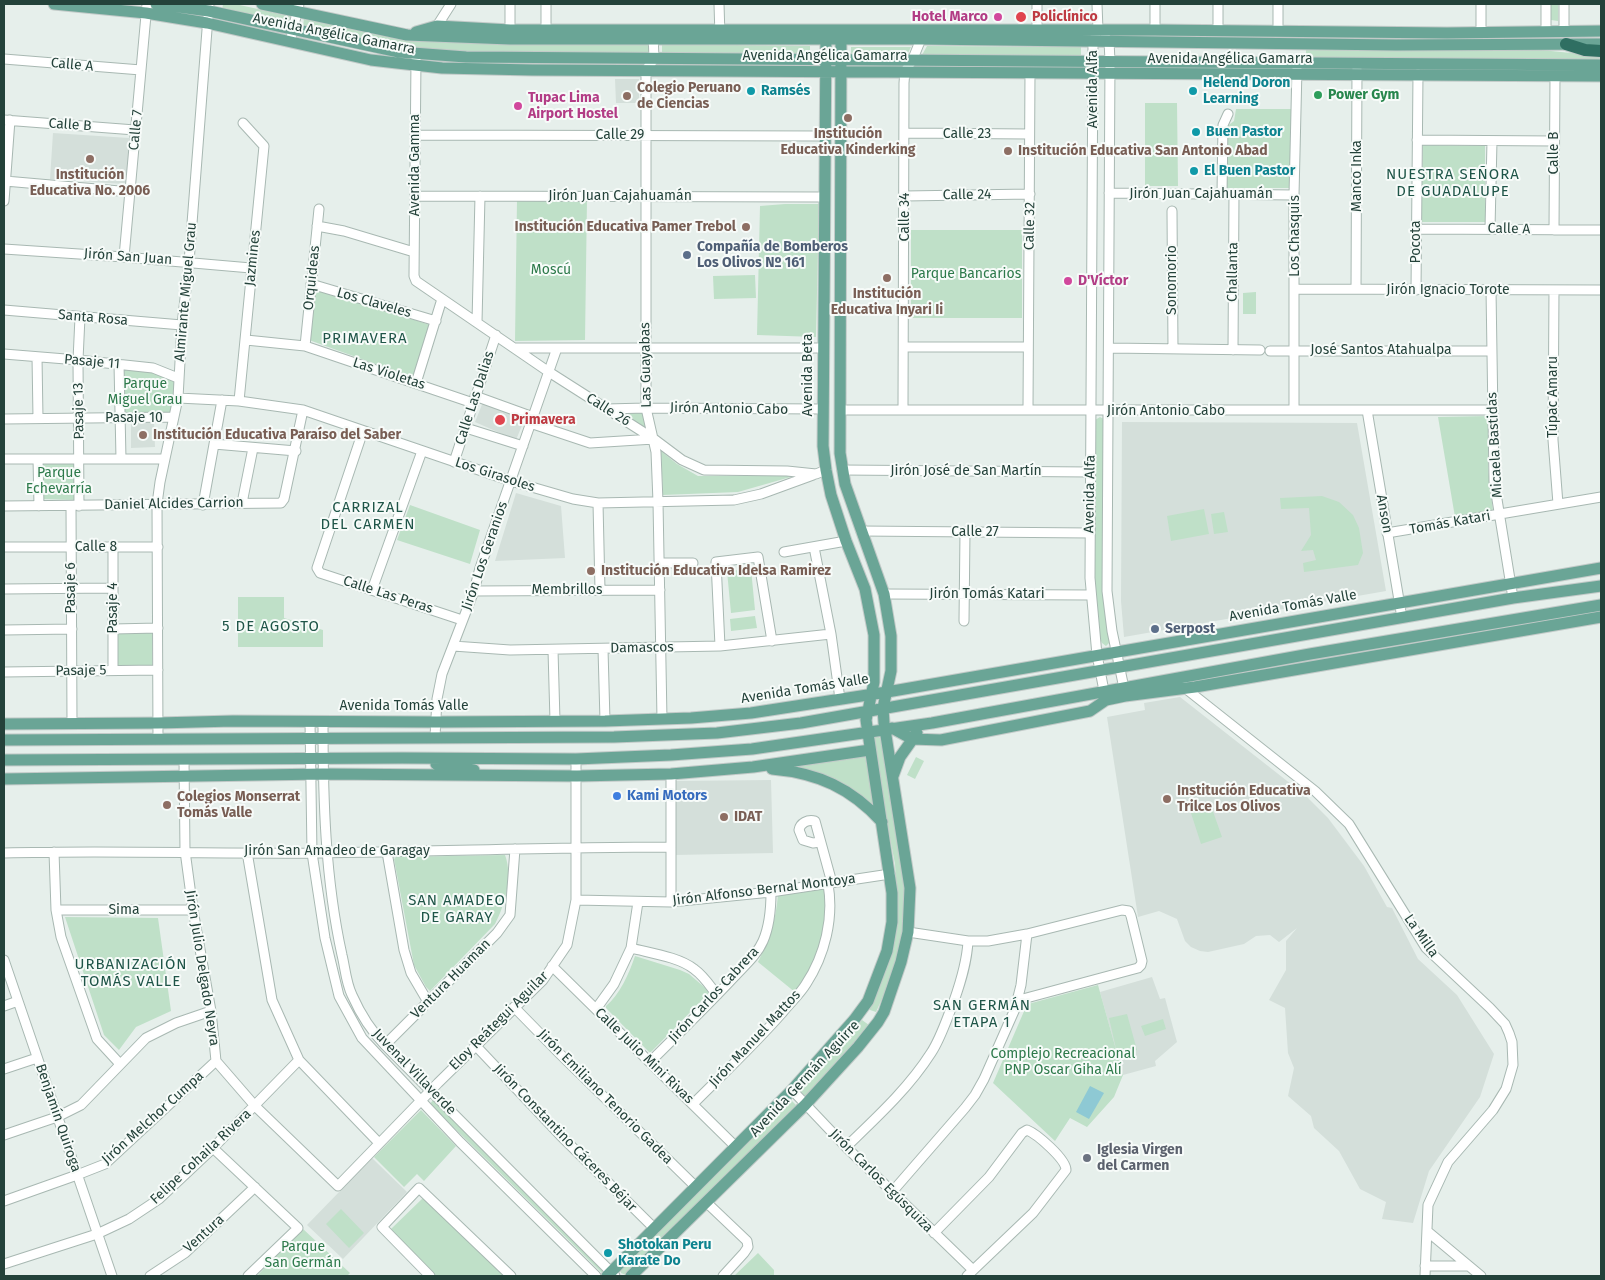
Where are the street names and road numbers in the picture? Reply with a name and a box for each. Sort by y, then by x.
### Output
street label: Avenida Angélica Gamarra [251,10,417,58]
street label: Avenida Angélica Gamarra [742,48,908,64]
street label: Avenida Alfa [1085,50,1101,128]
street label: Avenida Angélica Gamarra [1147,51,1313,67]
street label: Calle A [50,55,94,75]
street label: Calle 7 [126,109,146,151]
street label: Avenida Gamma [407,114,423,216]
street label: Calle B [48,115,92,135]
street label: Calle 23 [943,126,991,142]
street label: Calle 29 [596,127,644,143]
street label: Calle B [1546,131,1562,175]
street label: Manco Inka [1349,140,1365,212]
street label: Calle 24 [943,186,991,204]
street label: Jirón Juan Cajahuamán [1129,186,1273,202]
street label: Jirón Juan Cajahuamán [548,188,692,204]
street label: Calle 34 [897,192,913,242]
street label: Los Chasquis [1287,195,1303,277]
street label: Calle 32 [1021,202,1039,250]
street label: Pocota [1408,220,1424,264]
street label: Calle A [1488,220,1530,238]
street label: Almirante Miguel Grau [172,221,200,363]
street label: Jazmines [242,229,264,287]
street label: Challanta [1224,242,1242,302]
street label: Orquideas [300,245,324,311]
street label: Sonomorio [1164,245,1180,315]
street label: Jirón San Juan [83,246,173,268]
street label: Jirón Ignacio Torote [1386,282,1510,298]
street label: Los Claveles [335,284,413,322]
street label: Santa Rosa [57,307,129,329]
street label: Las Guayabas [637,322,655,408]
street label: Avenida Beta [800,333,816,417]
street label: José Santos Atahualpa [1310,342,1452,358]
street label: Calle Las Dalias [452,349,498,447]
street label: Pasaje 11 [63,351,121,373]
street label: Las Violetas [351,354,427,394]
street label: Túpac Amaru [1545,356,1561,438]
street label: Pasaje 13 [70,382,88,440]
street label: Calle 26 [583,390,633,430]
street label: Micaela Bastidas [1484,392,1506,498]
street label: Jirón Antonio Cabo [670,400,788,418]
street label: Jirón Antonio Cabo [1107,403,1225,419]
street label: Pasaje 10 [105,410,163,426]
street label: Los Girasoles [453,454,537,496]
street label: Avenida Alfa [1081,455,1099,533]
street label: Jirón José de San Martín [890,463,1042,479]
street label: Anson [1372,493,1396,535]
street label: Daniel Alcides Carrion [104,494,244,514]
street label: Jirón Los Geranios [458,499,512,613]
street label: Tomás Katari [1408,508,1492,538]
street label: Calle 27 [951,524,999,540]
street label: Calle 8 [75,539,117,555]
street label: Pasaje 6 [63,562,79,614]
street label: Calle Las Peras [341,573,435,617]
street label: Pasaje 4 [105,582,121,634]
street label: Membrillos [531,582,603,598]
street label: Jirón Tomás Katari [929,586,1045,602]
street label: Avenida Tomás Valle [1228,587,1358,625]
street label: Damascos [610,639,674,657]
street label: Pasaje 5 [55,662,107,680]
street label: Avenida Tomás Valle [740,671,870,707]
street label: Avenida Tomás Valle [339,698,469,714]
street label: Jirón San Amadeo de Garagay [244,843,430,859]
street label: Jirón Alfonso Bernal Montoya [672,870,856,910]
street label: Jirón Julio Delgado Neyra [181,889,223,1047]
street label: Sima [108,902,140,918]
street label: La Milla [1400,911,1442,961]
street label: Ventura Huaman [408,936,494,1022]
street label: Jirón Carlos Cabrera [665,943,763,1047]
street label: Eloy Reátegui Aguilar [446,968,552,1074]
street label: Jirón Manuel Mattos [706,987,804,1091]
street label: Calle Julio Mini Rivas [591,1005,697,1107]
street label: Avenida Germán Aguirre [747,1017,863,1141]
street label: Juvenal Villaverde [369,1025,459,1119]
street label: Jirón Emiliano Tenorio Gadea [534,1026,676,1168]
street label: Jirón Constantino Cáceres Béjar [490,1061,640,1215]
street label: Benjamín Quiroga [32,1062,84,1174]
street label: Jirón Melchor Cumpa [98,1068,208,1168]
street label: Felipe Cohaila Rivera [147,1106,255,1208]
street label: Jirón Carlos Egúsquiza [826,1126,936,1236]
street label: Ventura [180,1211,228,1257]

